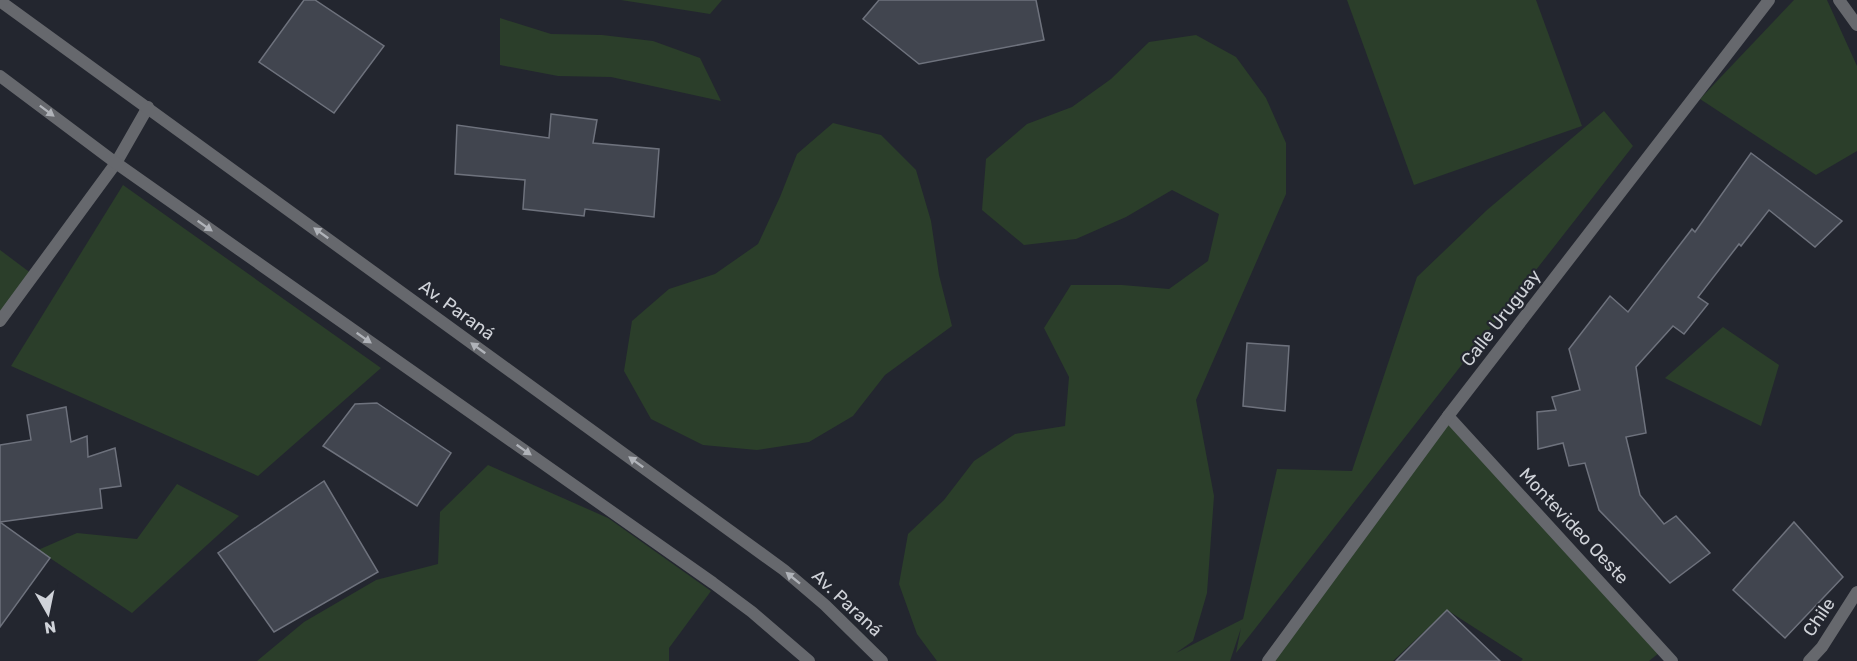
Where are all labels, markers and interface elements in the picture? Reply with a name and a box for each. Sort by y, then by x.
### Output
one-way arrow [39,105,54,117]
one-way arrow [197,220,213,231]
one-way arrow [313,227,329,239]
street label: Calle Uruguay [1456,265,1546,371]
street label: Av. Paraná [415,275,499,345]
one-way arrow [356,332,372,344]
one-way arrow [471,342,487,354]
one-way arrow [516,444,532,455]
one-way arrow [628,457,643,469]
street label: Montevideo Oeste [1515,463,1633,589]
street label: Av. Paraná [807,565,887,641]
one-way arrow [785,571,801,584]
north arrow [18,583,78,643]
street label: Chile [1798,594,1840,640]
text: N [43,617,57,638]

